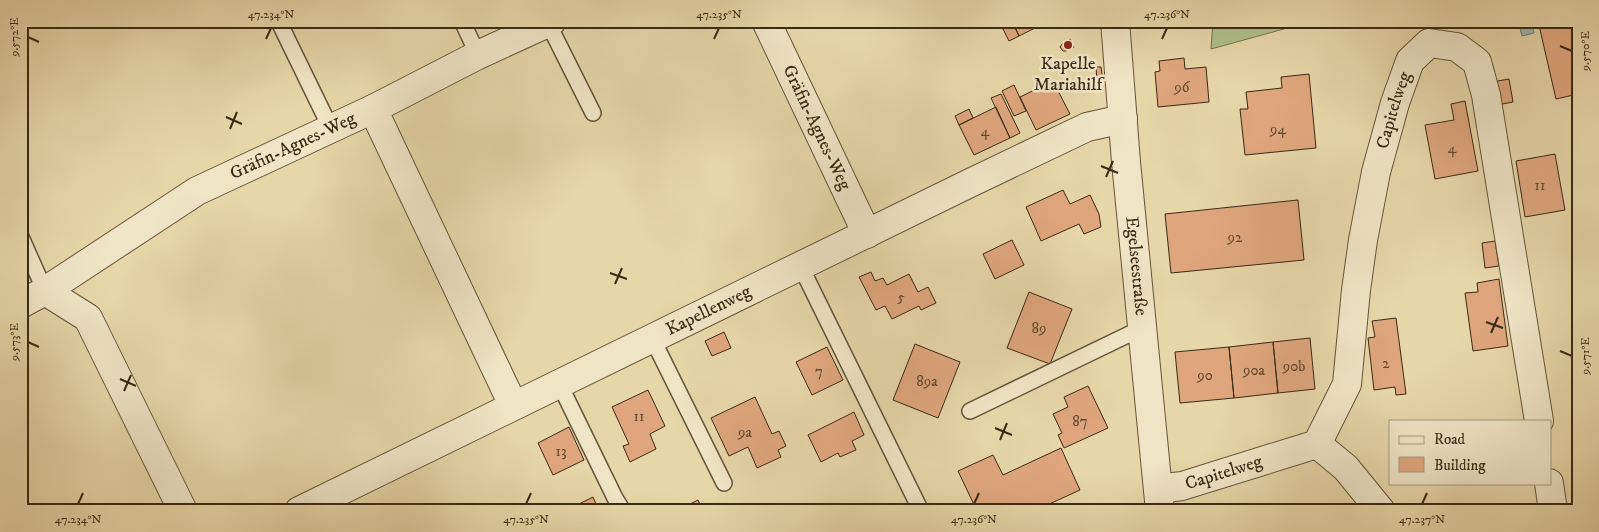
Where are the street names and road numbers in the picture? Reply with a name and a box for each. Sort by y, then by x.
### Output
street label: Gräfin-Agnes-Weg [777,61,856,194]
street label: Capitelweg [1372,69,1416,151]
street label: Gräfin-Agnes-Weg [227,108,359,185]
street label: Egelseestraße [1120,215,1152,317]
street label: Kapellenweg [662,281,755,341]
street label: Capitelweg [1183,451,1265,495]

